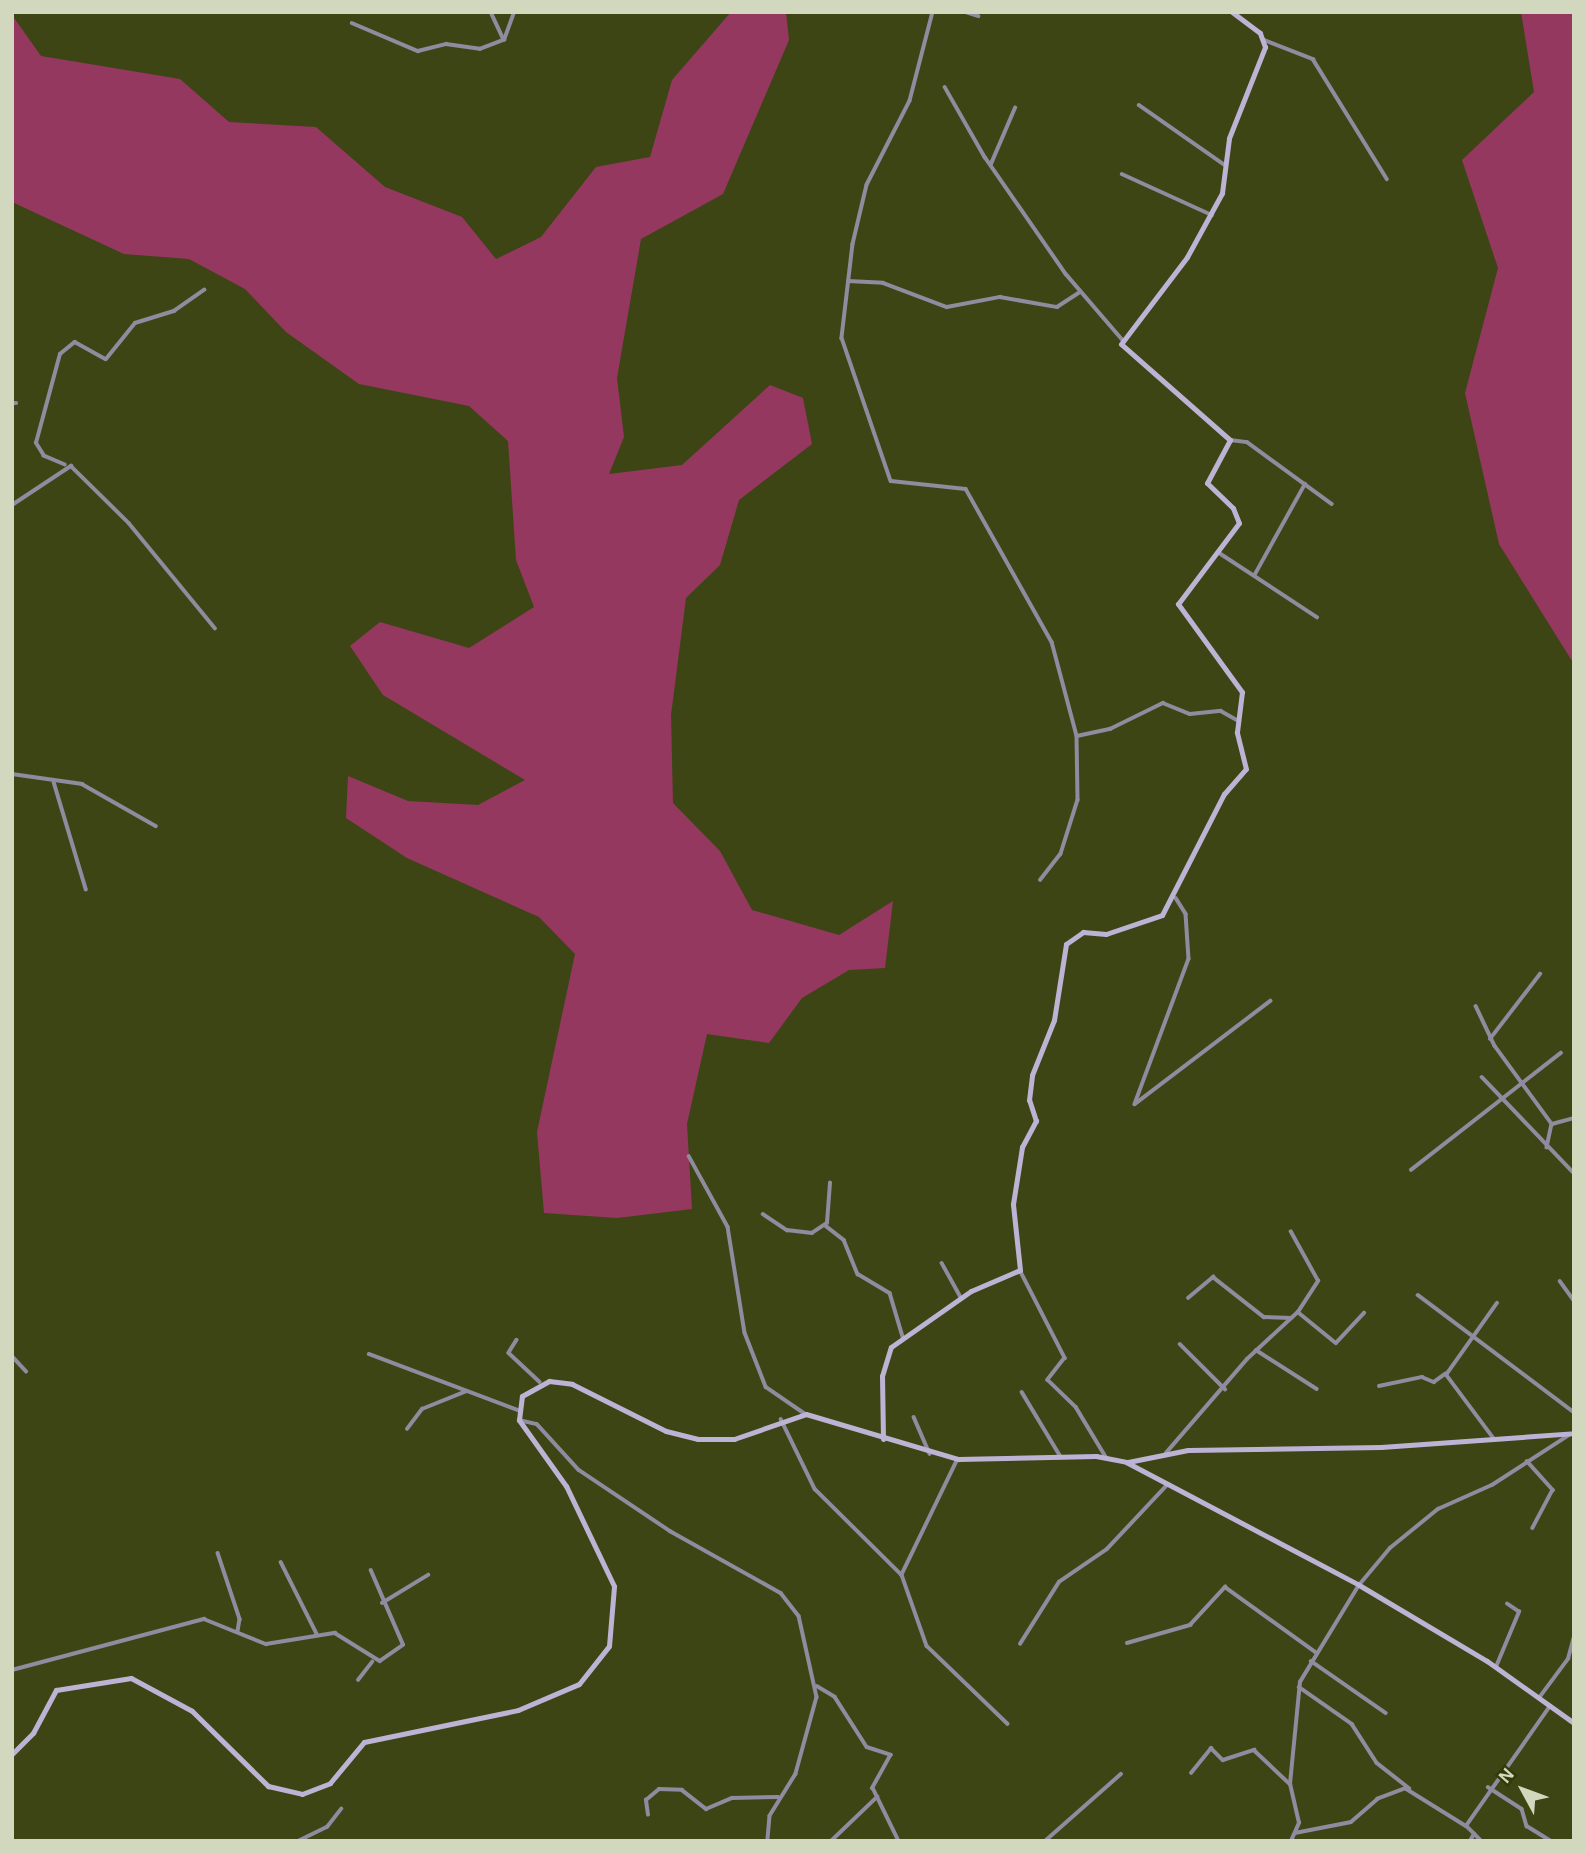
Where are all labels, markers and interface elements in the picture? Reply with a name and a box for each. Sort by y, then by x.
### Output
north arrow [1488,1755,1558,1825]
text: N [1495,1765,1518,1787]

